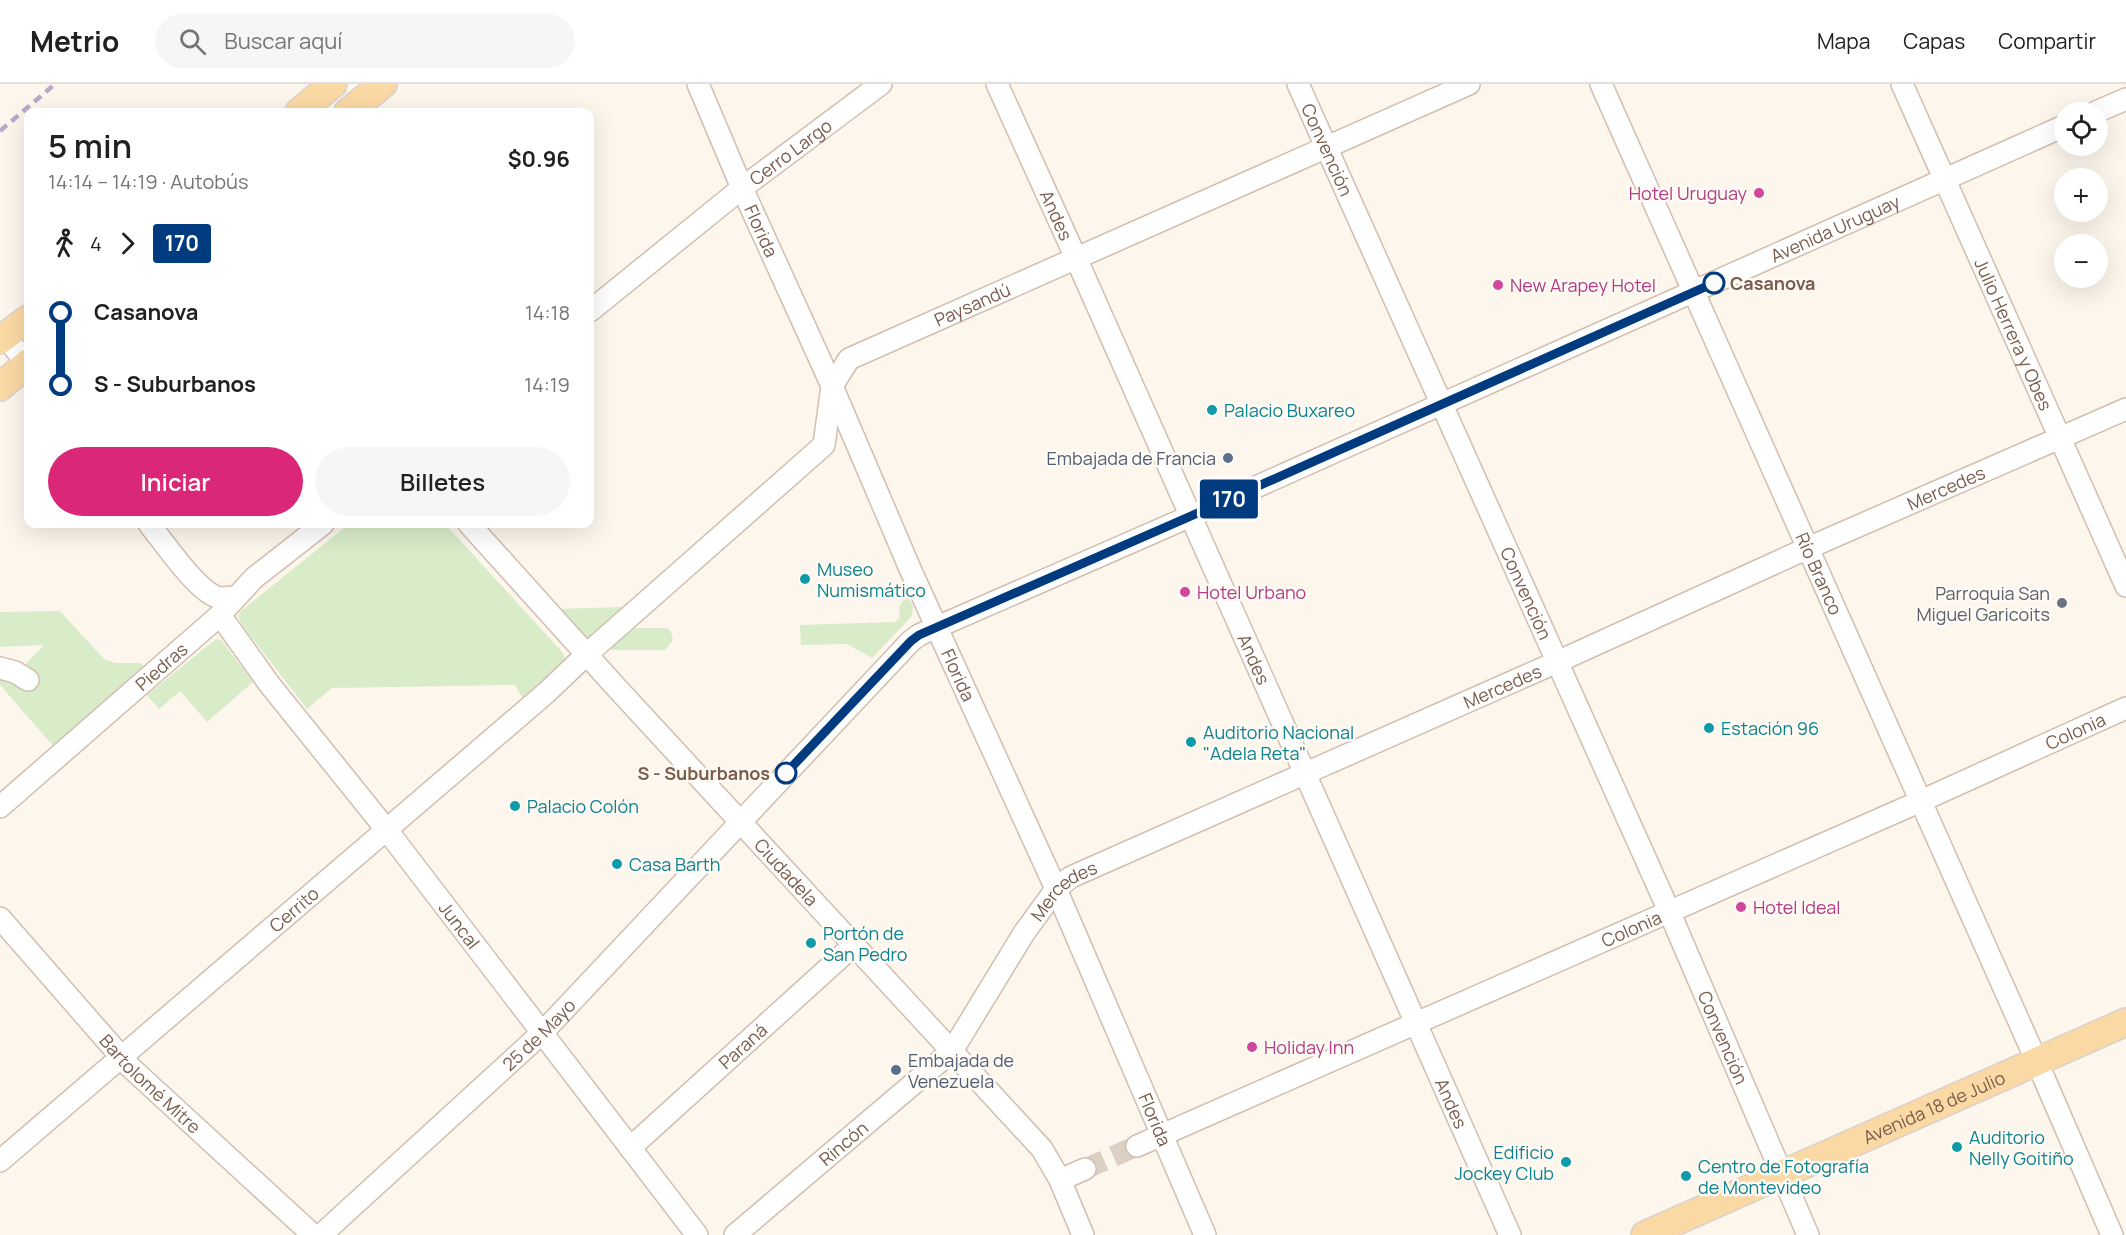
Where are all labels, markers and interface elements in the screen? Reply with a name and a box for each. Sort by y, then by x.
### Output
search box [155,14,575,68]
text: Metrio [30,22,119,60]
icon: search [176,25,209,58]
text: Buscar aquí [224,26,342,56]
text: Mapa [1817,27,1870,55]
text: Capas [1903,27,1965,55]
text: Compartir [1998,27,2096,55]
street label: Convención [1296,100,1359,200]
map controls [2054,102,2108,288]
button: locate [2054,102,2108,156]
street label: Cerro Largo [744,113,837,190]
text: 5 min [48,123,132,168]
text: $0.96 [508,144,570,174]
text: 14:14 – 14:19 · Autobús [48,168,248,195]
button: + [2054,168,2108,222]
place label: Hotel Uruguay [1629,181,1748,205]
street label: Andes [1035,186,1078,244]
marker: Hotel Uruguay [1752,186,1766,200]
street label: Avenida Uruguay [1767,189,1904,268]
street label: Florida [739,201,784,261]
icon: walk [48,227,81,260]
icon: forward [111,227,144,260]
text: 170 [165,229,199,257]
text: 4 [90,230,102,257]
button: − [2054,234,2108,288]
street label: Julio Herrera y Obes [1969,254,2058,414]
place label: Casanova [1730,271,1815,295]
marker: Casanova [1703,272,1725,294]
place label: New Arapey Hotel [1510,273,1656,297]
street label: Paysandú [930,277,1014,332]
marker: New Arapey Hotel [1491,278,1505,292]
text: Casanova [94,297,198,327]
text: 14:18 [525,299,570,326]
text: S - Suburbanos [94,369,256,399]
text: 14:19 [524,371,570,398]
place label: Palacio Buxareo [1224,398,1355,422]
marker: Palacio Buxareo [1205,403,1219,417]
place label: Embajada de Francia [1047,446,1216,470]
button: Iniciar [48,447,303,516]
button: Billetes [315,447,570,516]
marker: Embajada de Francia [1221,451,1235,465]
street label: Mercedes [1903,460,1989,515]
line badge: 170 [1194,480,1264,518]
text: 170 [1212,485,1246,513]
street label: Río Branco [1790,528,1848,619]
street label: Convención [1495,543,1558,643]
place label: Museo Numismático [817,557,926,602]
marker: Museo Numismático [798,572,812,586]
place label: Hotel Urbano [1197,580,1306,604]
place label: Parroquia San Miguel Garicoits [1916,581,2050,626]
marker: Hotel Urbano [1178,585,1192,599]
marker: Parroquia San Miguel Garicoits [2055,596,2069,610]
street label: Andes [1233,630,1276,688]
street label: Piedras [130,637,192,696]
street label: Florida [936,645,981,705]
street label: Mercedes [1460,658,1545,714]
street label: Colonia [2042,707,2109,755]
place label: Estación 96 [1721,716,1819,740]
place label: Auditorio Nacional "Adela Reta" [1203,720,1354,765]
marker: Estación 96 [1702,721,1716,735]
marker: Auditorio Nacional "Adela Reta" [1184,735,1198,749]
place label: S - Suburbanos [638,761,770,785]
marker: S - Suburbanos [775,762,797,784]
place label: Palacio Colón [527,794,639,818]
marker: Palacio Colón [508,799,522,813]
street label: Ciudadela [749,833,824,911]
place label: Casa Barth [629,852,720,876]
street label: Mercedes [1025,855,1101,926]
marker: Casa Barth [610,857,624,871]
street label: Cerrito [264,881,324,937]
place label: Hotel Ideal [1753,895,1841,919]
street label: Juncal [434,896,486,954]
marker: Hotel Ideal [1734,900,1748,914]
street label: Colonia [1597,905,1665,952]
place label: Portón de San Pedro [823,921,907,966]
marker: Portón de San Pedro [804,936,818,950]
street label: Convención [1693,987,1754,1088]
street label: 25 de Mayo [497,993,580,1076]
street label: Paraná [713,1018,772,1074]
street label: Bartolomé Mitre [95,1029,206,1138]
place label: Holiday Inn [1264,1035,1354,1059]
marker: Holiday Inn [1245,1040,1259,1054]
place label: Embajada de Venezuela [908,1048,1014,1093]
marker: Embajada de Venezuela [889,1063,903,1077]
street label: Avenida 18 de Julio [1859,1065,2009,1149]
street label: Andes [1430,1074,1473,1132]
street label: Florida [1133,1089,1177,1150]
street label: Rincón [814,1115,873,1171]
place label: Auditorio Nelly Goitiño [1969,1125,2074,1170]
place label: Edificio Jockey Club [1454,1140,1554,1185]
marker: Auditorio Nelly Goitiño [1950,1140,1964,1154]
place label: Centro de Fotografía de Montevideo [1698,1154,1869,1199]
marker: Edificio Jockey Club [1559,1155,1573,1169]
marker: Centro de Fotografía de Montevideo [1679,1169,1693,1183]

